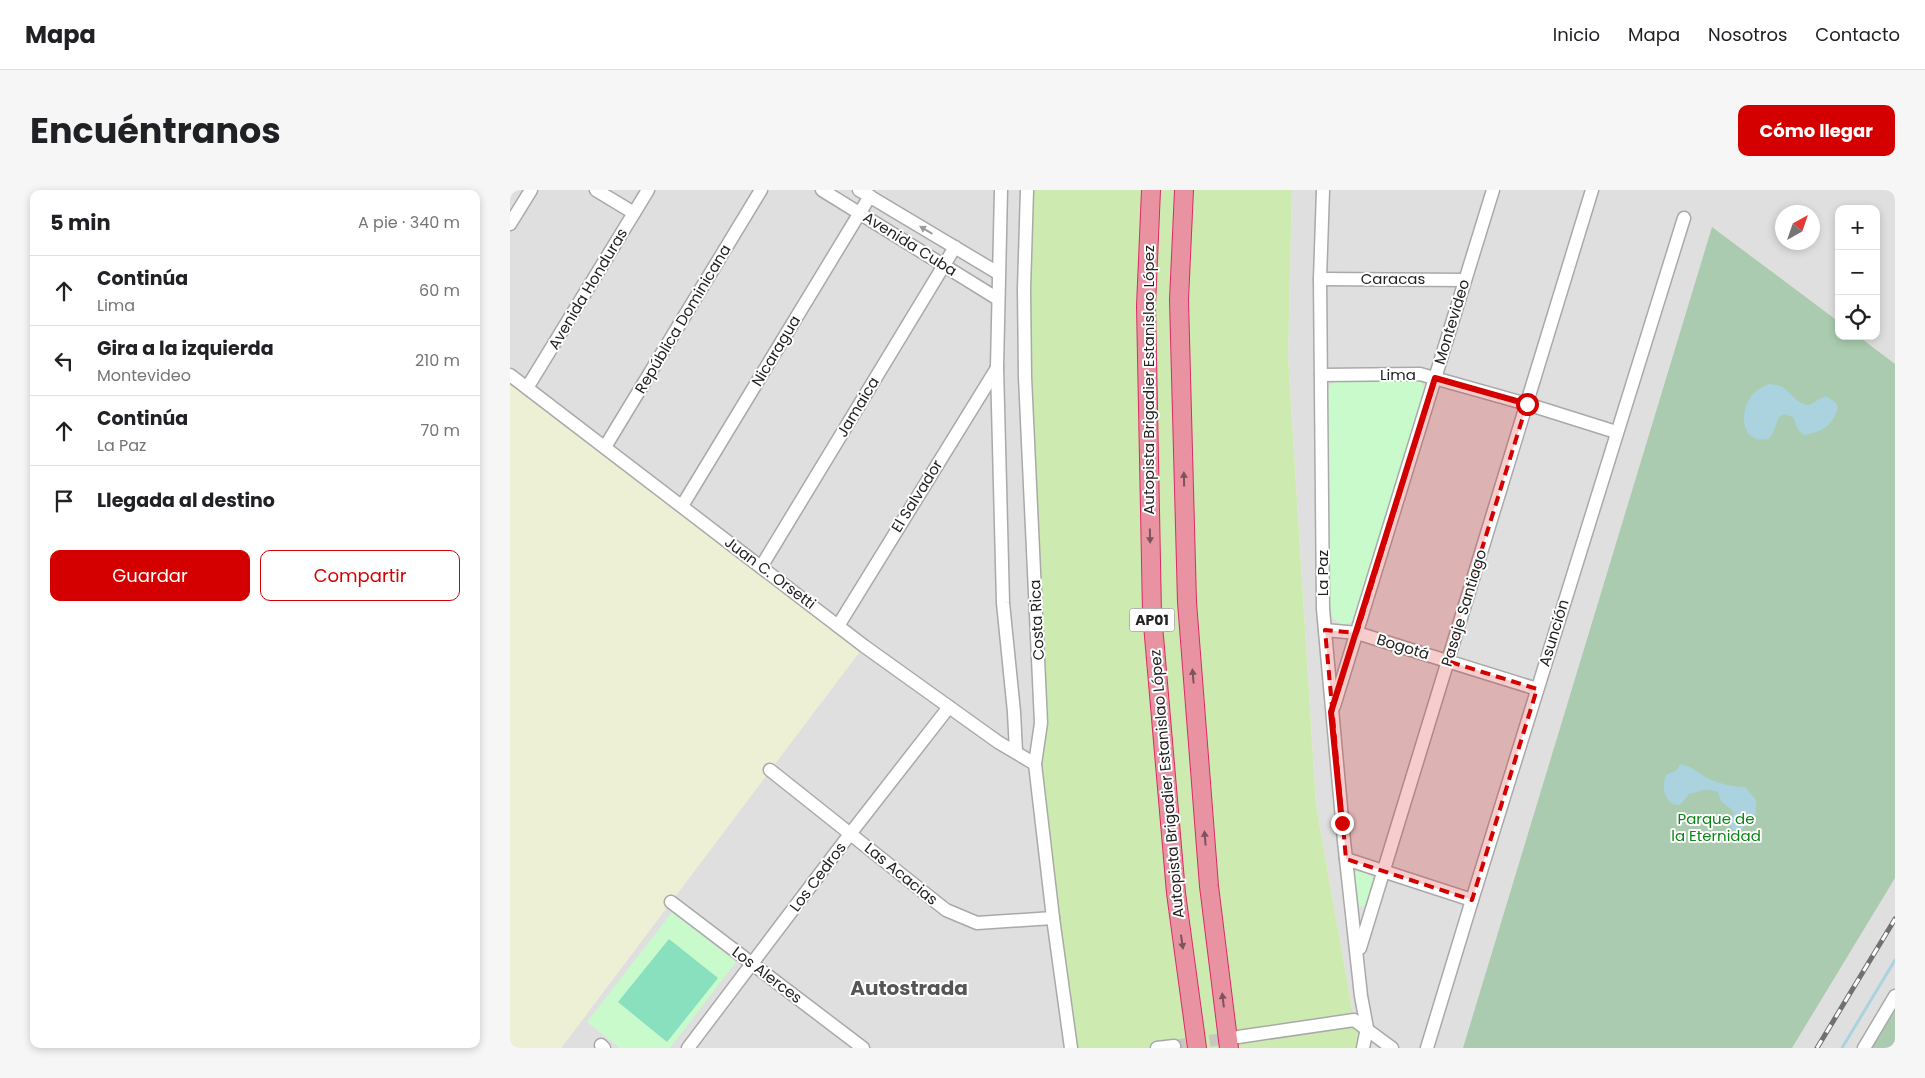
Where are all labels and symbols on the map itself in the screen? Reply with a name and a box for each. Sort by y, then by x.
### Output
north arrow [1775,205,1820,250]
street label: Avenida Cuba [859,206,961,281]
street label: Avenida Honduras [543,224,632,353]
one-way arrow [920,226,933,235]
street label: República Dominicana [630,240,735,397]
street label: Autopista Brigadier Estanislao López [1138,245,1159,515]
street label: Caracas [1361,268,1425,289]
street label: Montevideo [1429,277,1474,367]
street label: Nicaragua [746,311,805,390]
street label: Lima [1380,364,1416,385]
street label: Jamaica [831,373,884,441]
route start [1516,393,1539,416]
street label: El Salvador [886,455,947,536]
one-way arrow [1179,471,1187,487]
one-way arrow [1147,528,1155,544]
street label: Juan C. Orsetti [720,531,820,614]
street label: Pasaje Santiago [1436,547,1491,669]
street label: La Paz [1312,550,1333,596]
street label: Costa Rica [1024,579,1049,661]
street label: Asunción [1533,597,1574,669]
road number: AP01 [1130,608,1174,632]
street label: Bogotá [1374,629,1432,664]
street label: Autopista Brigadier Estanislao López [1144,649,1189,919]
one-way arrow [1188,668,1196,684]
park label: Parque de la Eternidad [1671,808,1761,846]
route end [1331,812,1354,835]
one-way arrow [1201,830,1209,846]
street label: Los Cedros [785,838,851,916]
street label: Las Acacias [860,838,942,910]
one-way arrow [1179,934,1187,950]
street label: Los Alerces [728,941,807,1008]
district label: Autostrada [850,974,968,1002]
one-way arrow [1219,991,1227,1007]

